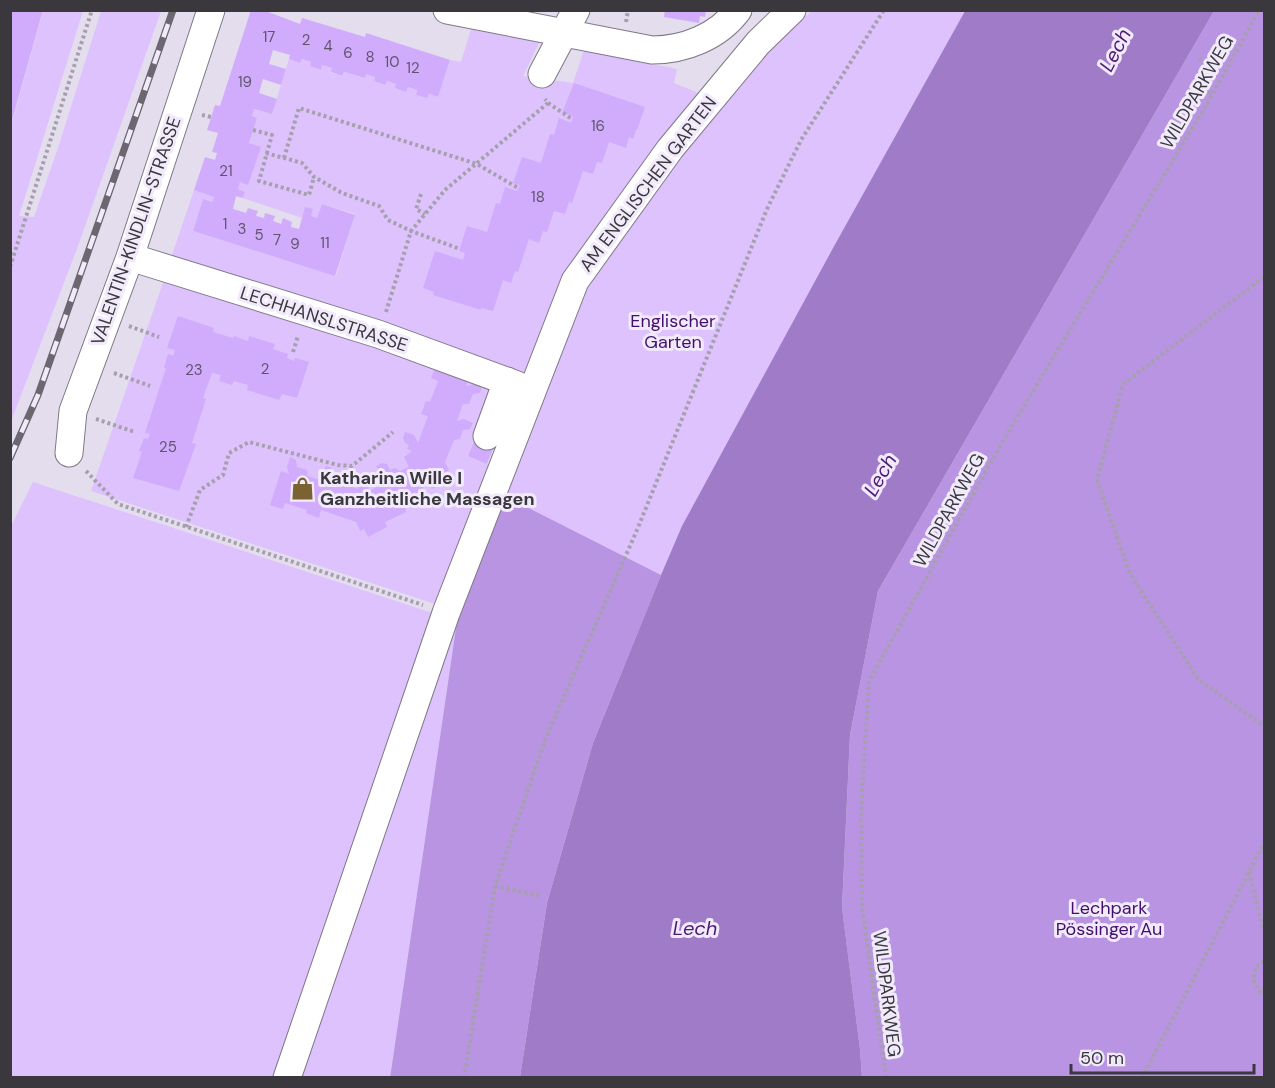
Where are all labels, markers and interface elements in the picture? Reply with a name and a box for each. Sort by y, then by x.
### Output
water label: Lech [1093,24,1137,76]
house number: 17 [263,27,275,47]
house number: 2 [302,30,310,50]
street label: WILDPARKWEG [1155,31,1239,153]
house number: 4 [323,36,333,56]
house number: 6 [343,43,353,63]
house number: 8 [365,47,375,67]
house number: 10 [385,52,399,72]
house number: 12 [406,58,420,78]
house number: 19 [238,72,252,92]
street label: AM ENGLISCHEN GARTEN [574,91,722,277]
street label: VALENTIN-KINDLIN-STRASSE [86,114,186,348]
house number: 16 [591,116,605,136]
house number: 21 [219,161,233,181]
house number: 18 [531,187,545,207]
house number: 1 [223,214,227,234]
house number: 3 [238,219,246,239]
house number: 5 [254,225,264,245]
house number: 7 [273,230,281,250]
house number: 11 [320,233,330,253]
house number: 9 [290,234,300,254]
street label: LECHHANSLSTRASSE [237,281,411,357]
park label: Englischer Garten [630,309,716,354]
house number: 2 [261,359,269,379]
house number: 23 [185,360,203,380]
house number: 25 [159,437,177,457]
water label: Lech [858,449,902,501]
street label: WILDPARKWEG [908,449,990,571]
place label: Katharina Wille I Ganzheitliche Massagen [320,466,535,511]
shop icon: Katharina Wille I Ganzheitliche Massagen [289,475,315,501]
park label: Lechpark Pössinger Au [1056,896,1162,941]
water label: Lech [673,915,717,941]
street label: WILDPARKWEG [867,930,907,1058]
scale bar [1071,1037,1254,1075]
text: 50 m [1080,1046,1124,1070]

